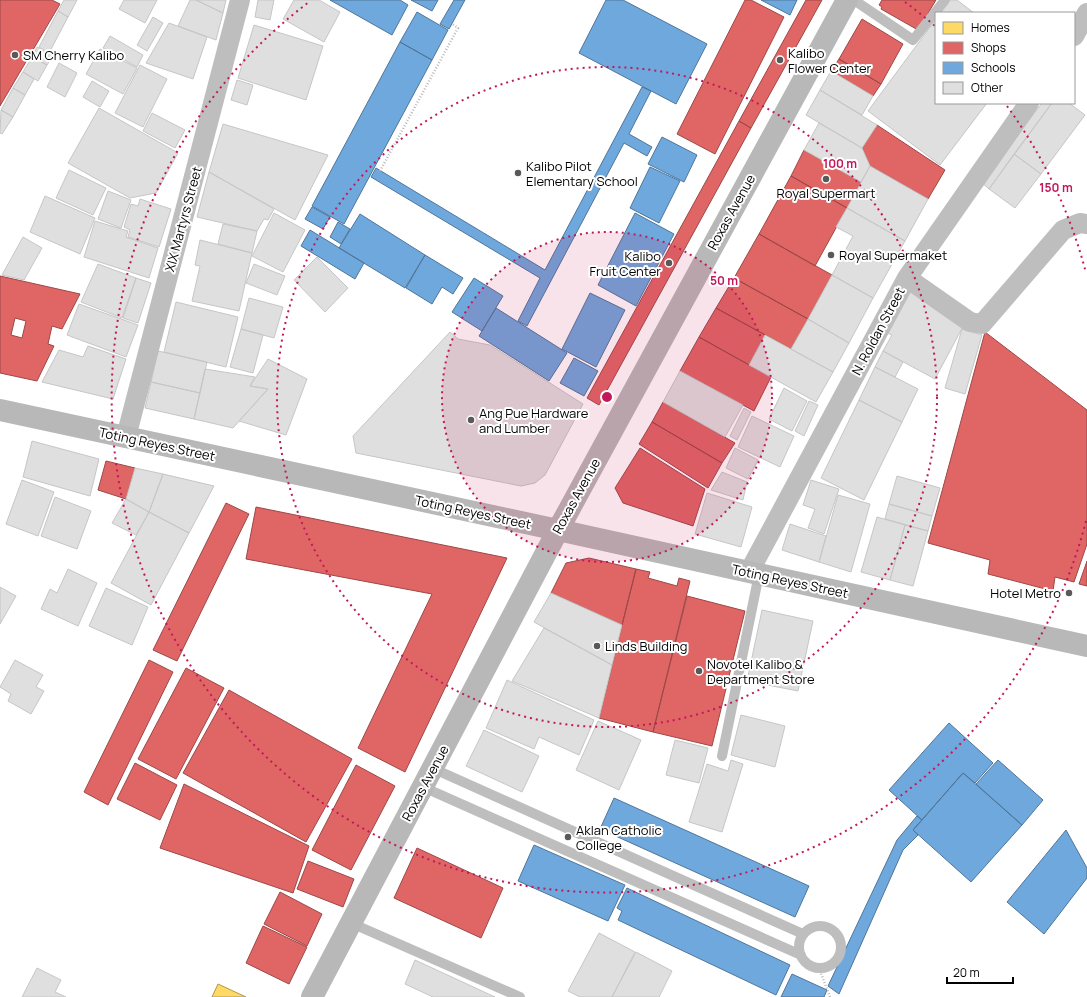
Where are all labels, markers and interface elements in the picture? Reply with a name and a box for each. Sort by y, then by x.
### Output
legend [935,12,1075,104]
text: Homes [971,19,1010,36]
text: Shops [971,39,1006,56]
place label: Kalibo Flower Center [788,44,872,77]
place label: SM Cherry Kalibo [23,46,125,64]
marker: SM Cherry Kalibo [10,50,20,60]
marker: Kalibo Flower Center [775,55,785,65]
text: Schools [971,59,1015,76]
text: Other [971,79,1004,96]
text: 100 m [823,155,857,172]
place label: Kalibo Pilot Elementary School [526,157,638,190]
street label: XIX Martyrs Street [160,164,206,274]
marker: Kalibo Pilot Elementary School [513,168,523,178]
street label: Roxas Avenue [703,171,759,253]
marker: Royal Supermart [821,174,831,184]
text: 150 m [1039,179,1073,196]
place label: Royal Supermart [777,184,875,202]
place label: Royal Supermaket [839,246,947,264]
place label: Kalibo Fruit Center [590,247,661,280]
marker: Royal Supermaket [826,250,836,260]
marker: Kalibo Fruit Center [664,258,674,268]
text: 50 m [710,272,738,289]
street label: N. Roldan Street [847,284,909,378]
centre of rings [600,390,614,404]
place label: Ang Pue Hardware and Lumber [479,404,589,437]
marker: Ang Pue Hardware and Lumber [466,415,476,425]
street label: Toting Reyes Street [97,423,217,465]
street label: Roxas Avenue [548,455,604,537]
street label: Toting Reyes Street [413,491,533,533]
street label: Toting Reyes Street [730,560,850,602]
place label: Hotel Metro [990,584,1061,602]
marker: Hotel Metro [1064,588,1074,598]
place label: Linds Building [605,637,687,655]
marker: Linds Building [592,641,602,651]
place label: Novotel Kalibo & Department Store [707,655,815,688]
marker: Novotel Kalibo & Department Store [694,666,704,676]
street label: Roxas Avenue [397,742,453,824]
place label: Aklan Catholic College [576,821,662,854]
marker: Aklan Catholic College [563,832,573,842]
scale bar [947,959,1013,985]
text: 20 m [953,964,980,981]

